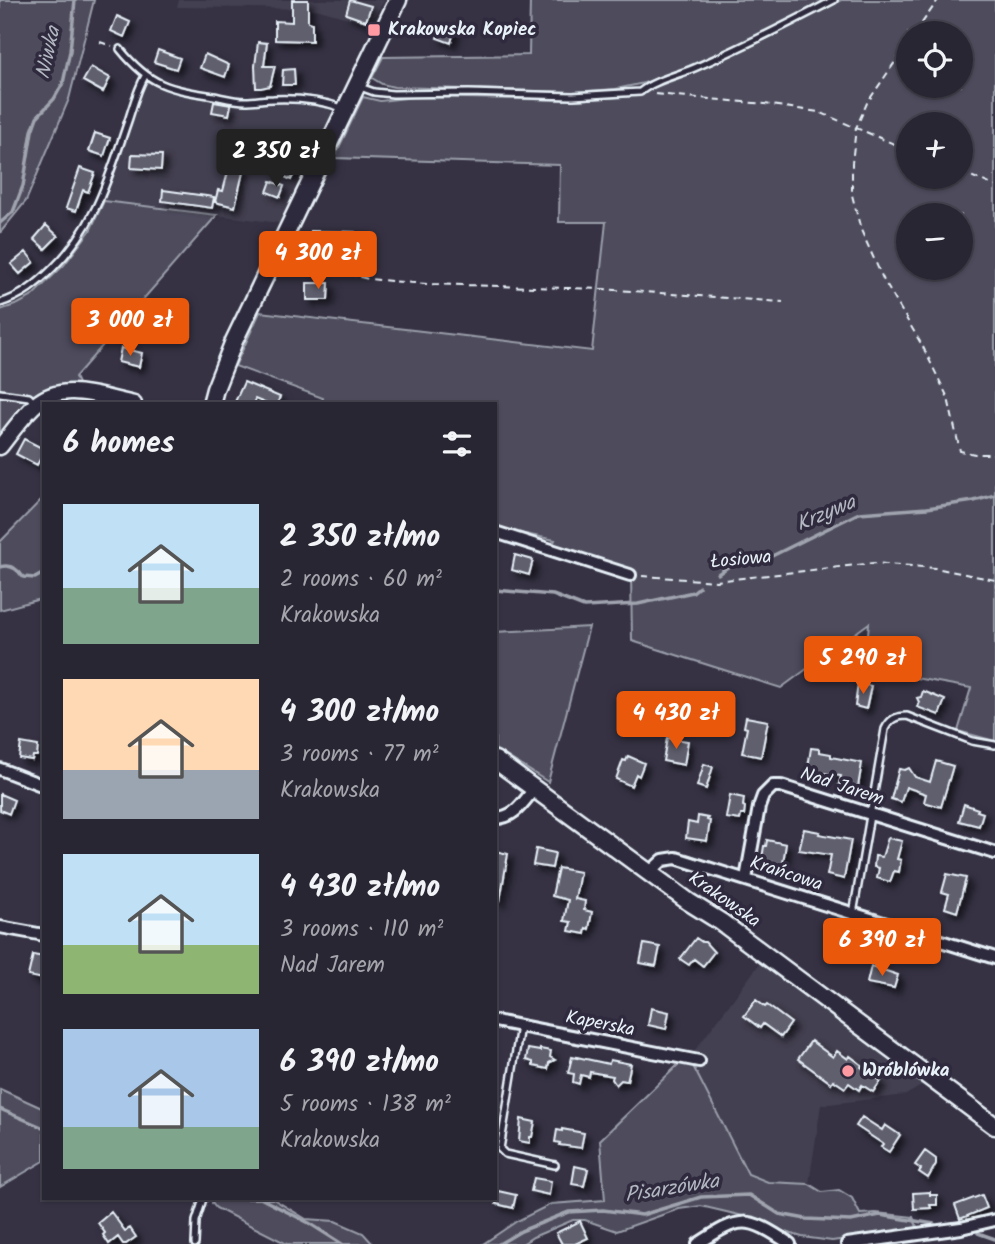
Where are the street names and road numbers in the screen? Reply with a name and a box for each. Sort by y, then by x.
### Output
street label: Łosiowa [709,542,773,578]
street label: Nad Jarem [796,759,888,815]
street label: Krańcowa [746,848,826,900]
street label: Krakowska [682,864,766,936]
street label: Kaperska [563,1003,637,1045]

